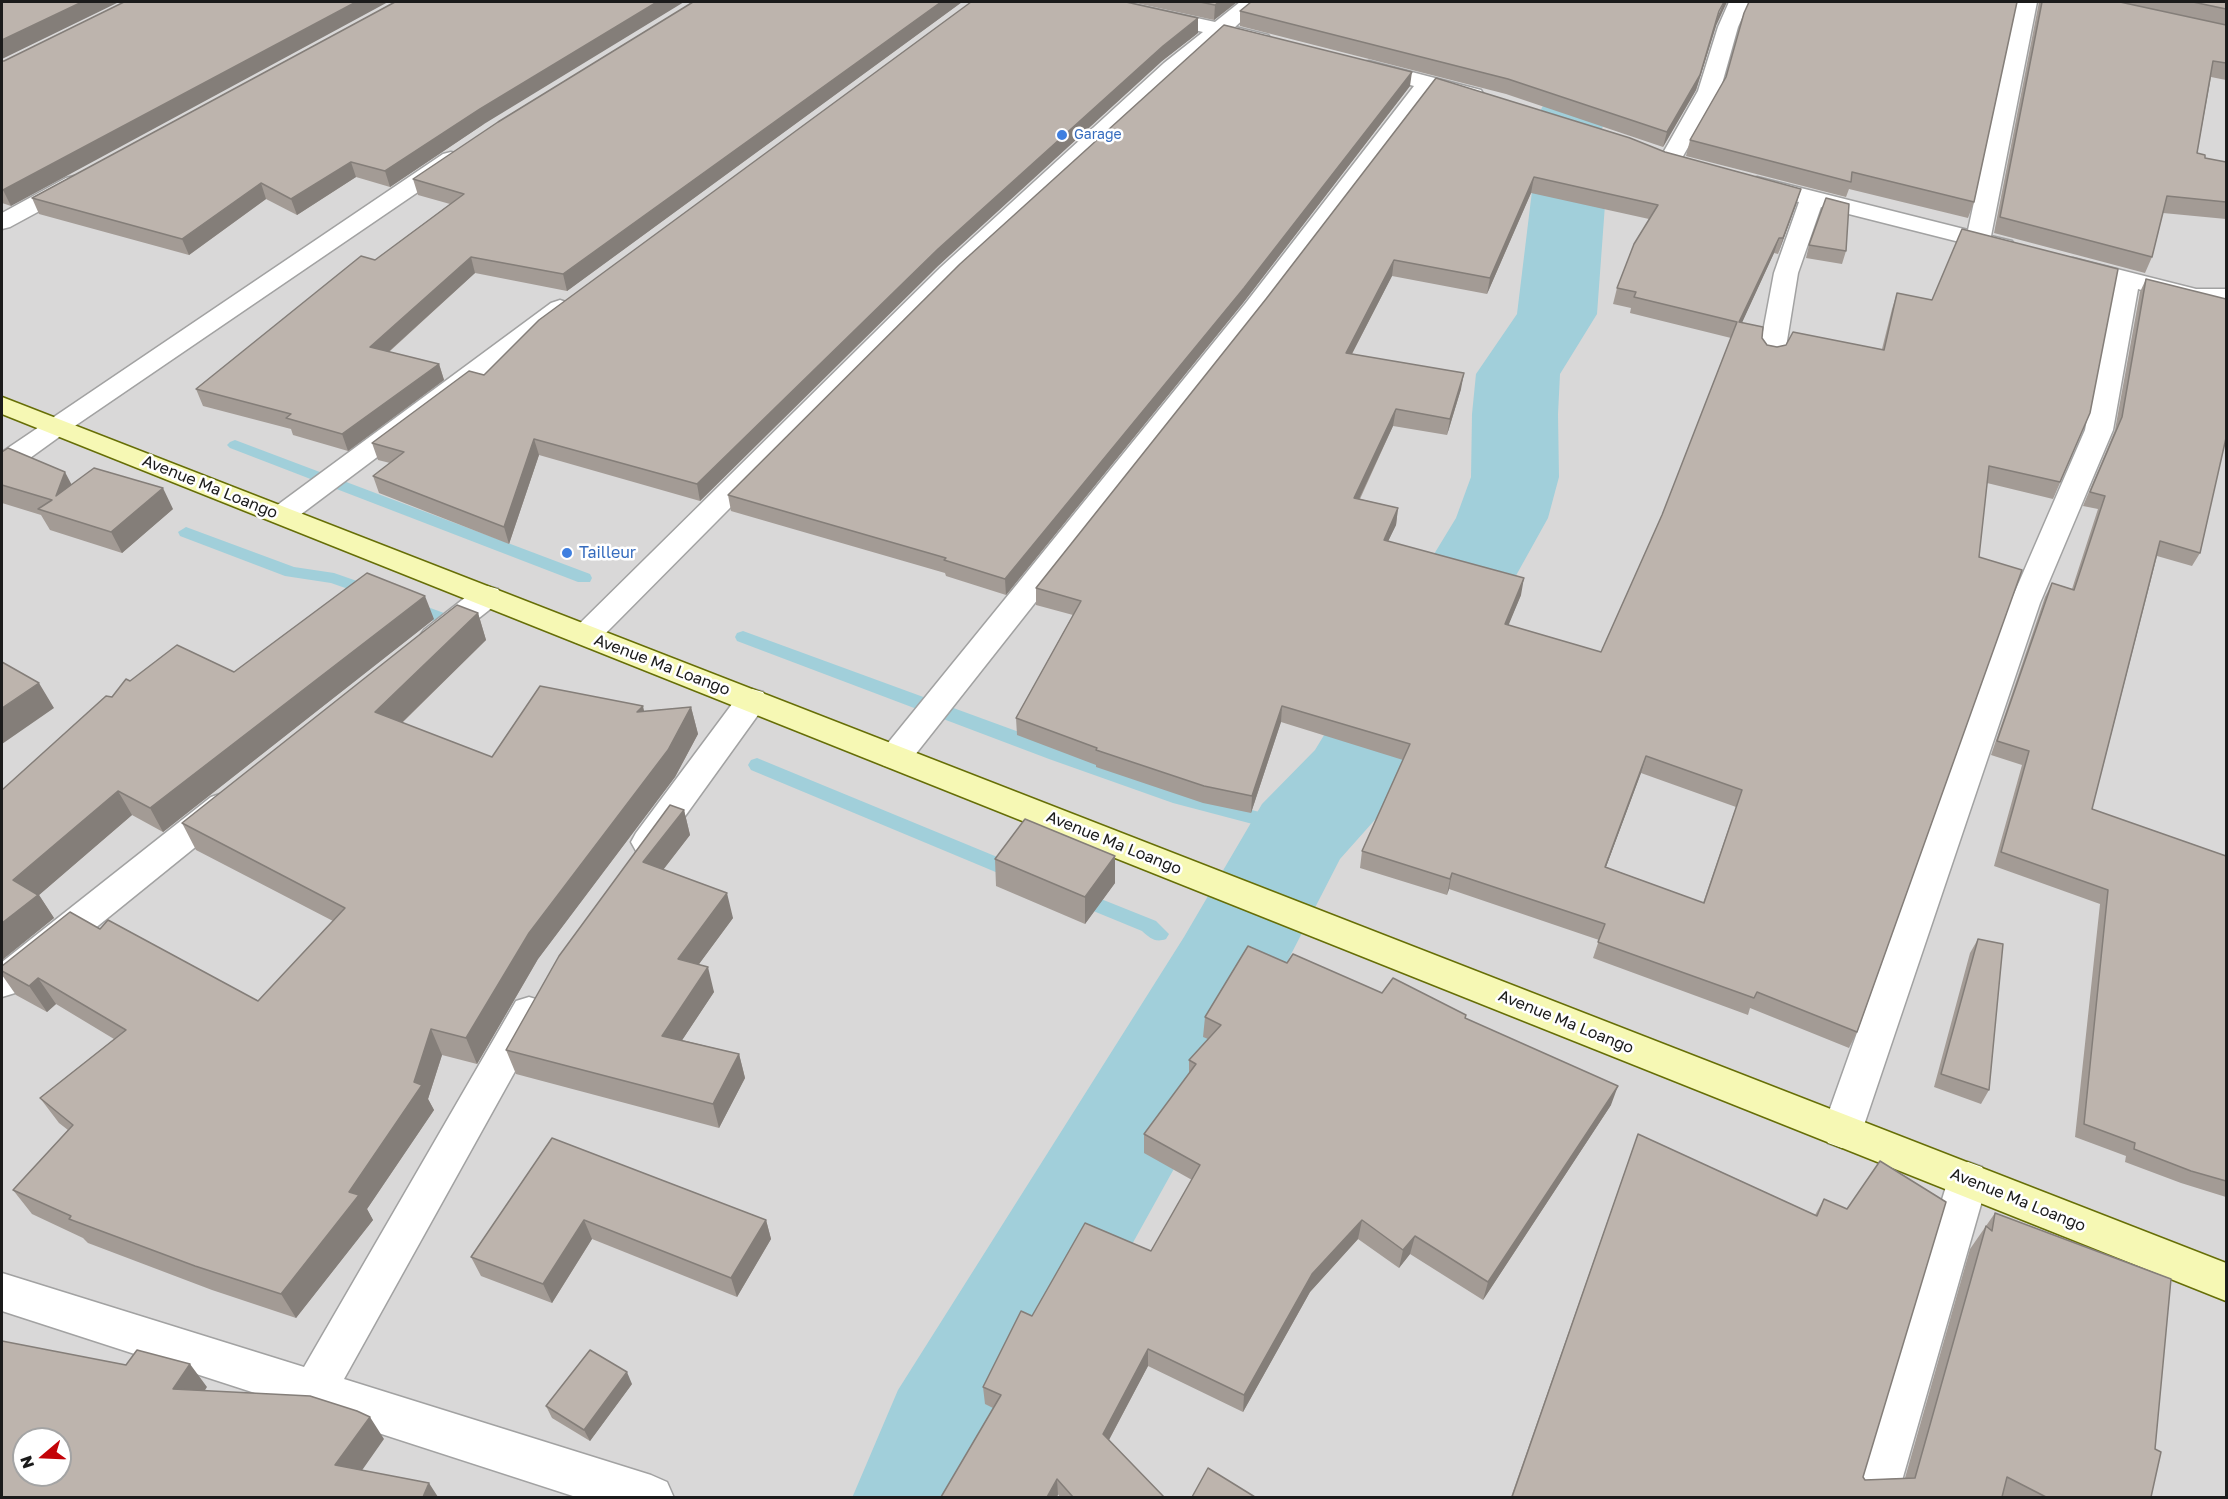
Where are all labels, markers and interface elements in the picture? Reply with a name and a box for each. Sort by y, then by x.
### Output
place label: Garage [1074,127,1122,143]
marker: Garage [1055,128,1069,142]
street label: Avenue Ma Loango [140,451,280,523]
place label: Tailleur [579,543,636,563]
marker: Tailleur [560,546,574,560]
street label: Avenue Ma Loango [591,630,733,700]
street label: Avenue Ma Loango [1044,807,1184,879]
street label: Avenue Ma Loango [1496,986,1636,1058]
street label: Avenue Ma Loango [1948,1164,2088,1236]
north arrow [12,1427,72,1487]
text: N [15,1453,38,1471]

